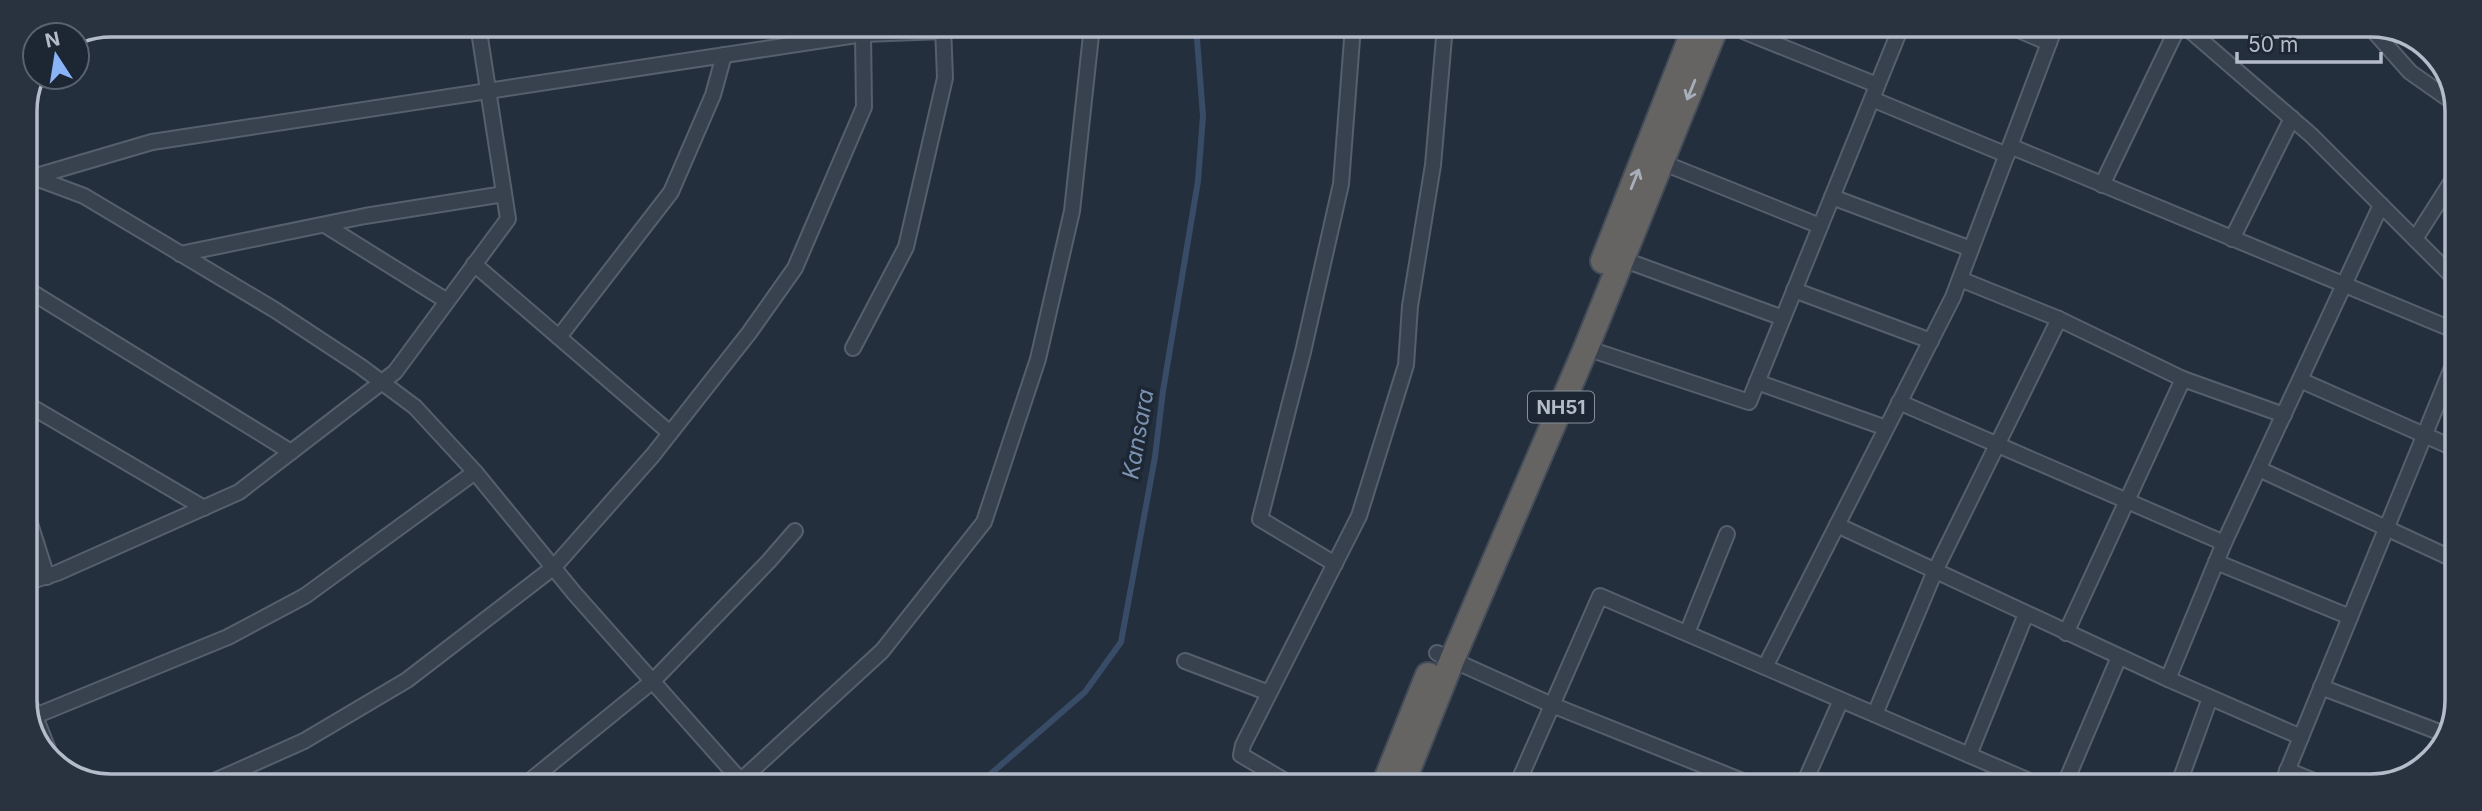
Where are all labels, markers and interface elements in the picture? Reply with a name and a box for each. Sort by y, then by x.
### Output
north arrow [21,21,91,91]
scale bar [2237,21,2380,65]
text: N [43,27,62,53]
text: 50 m [2248,32,2298,57]
one-way arrow [1683,79,1696,100]
one-way arrow [1630,169,1643,190]
water label: Kansara [1116,387,1160,481]
road number: NH51 [1528,392,1594,422]

